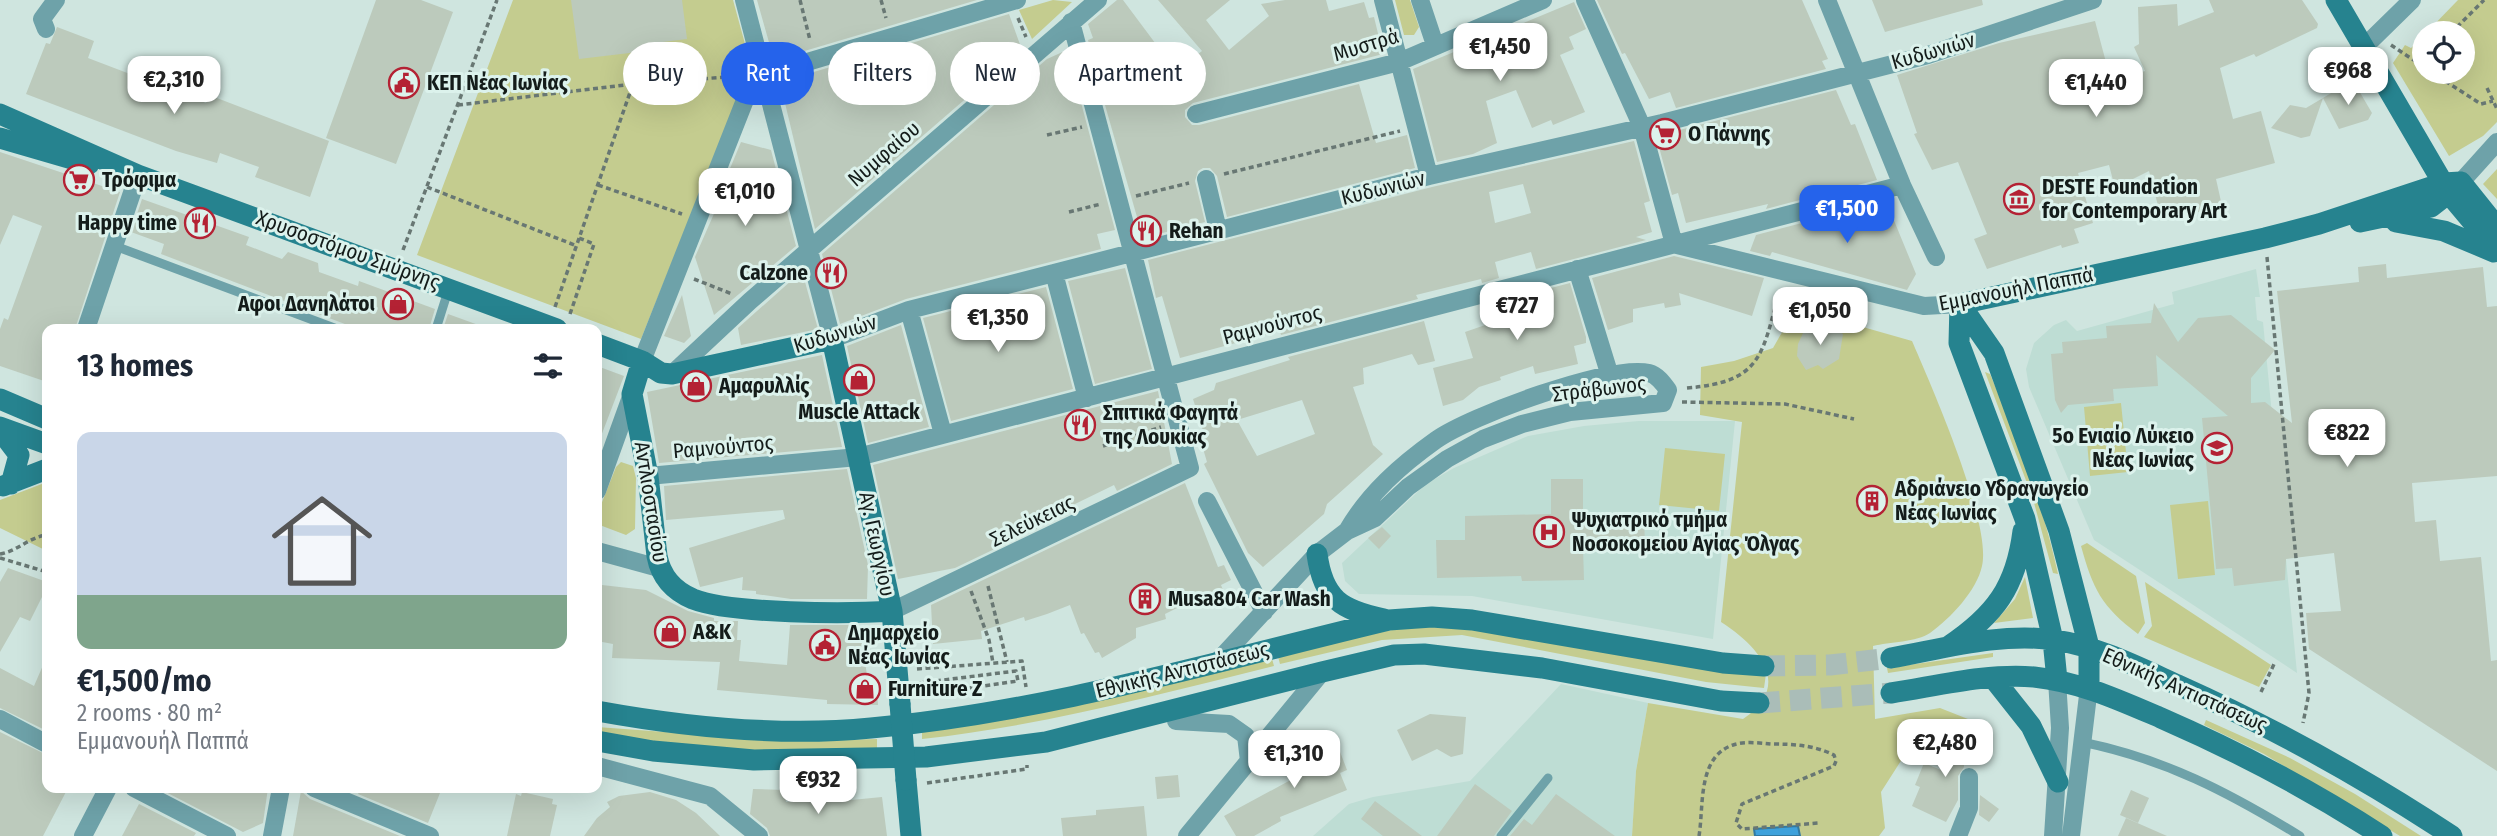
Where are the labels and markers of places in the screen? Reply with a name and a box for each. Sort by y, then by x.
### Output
pin: €1,450 [1443,24,1557,83]
pin: €968 [2307,48,2389,107]
pin: €2,310 [117,57,231,116]
pin: €1,440 [2039,60,2153,119]
public building icon: ΚΕΠ Νέας Ιωνίας [387,66,421,100]
place label: ΚΕΠ Νέας Ιωνίας [427,70,569,96]
supermarket icon: Ο Γιάννης [1648,117,1682,151]
place label: Ο Γιάννης [1688,121,1771,147]
supermarket icon: Τρόφιμα [62,163,96,197]
place label: Τρόφιμα [102,167,177,193]
pin: €1,010 [688,168,802,228]
place label: DESTE Foundation for Contemporary Art [2042,174,2228,224]
museum icon: DESTE Foundation for Contemporary Art [2002,182,2036,216]
pin: €1,500 [1790,186,1904,245]
restaurant icon: Happy time [183,206,217,240]
place label: Happy time [77,210,177,236]
restaurant icon: Rehan [1129,214,1163,248]
place label: Rehan [1169,218,1224,244]
restaurant icon: Calzone [814,256,848,290]
place label: Calzone [740,260,808,286]
pin: €727 [1476,282,1558,342]
shop icon: Αφοι Δανηλάτοι [381,287,415,321]
pin: €1,050 [1763,288,1877,347]
place label: Αφοι Δανηλάτοι [237,291,376,317]
pin: €1,350 [941,294,1055,354]
shop icon: Muscle Attack [842,363,876,397]
shop icon: Αμαρυλλίς [679,369,713,403]
place label: Αμαρυλλίς [718,373,810,399]
place label: Muscle Attack [798,399,920,425]
place label: Σπιτικά Φαγητά της Λουκίας [1102,400,1239,450]
restaurant icon: Σπιτικά Φαγητά της Λουκίας [1063,408,1097,442]
pin: €822 [2306,410,2388,469]
place label: 5ο Ενιαίο Λύκειο Νέας Ιωνίας [2052,423,2195,473]
school or university icon: 5ο Ενιαίο Λύκειο Νέας Ιωνίας [2200,431,2234,465]
place label: Αδριάνειο Υδραγωγείο Νέας Ιωνίας [1894,476,2089,526]
building icon: Αδριάνειο Υδραγωγείο Νέας Ιωνίας [1855,484,1889,518]
place label: Ψυχιατρικό τμήμα Νοσοκομείου Αγίας Όλγας [1572,507,1800,557]
hospital icon: Ψυχιατρικό τμήμα Νοσοκομείου Αγίας Όλγας [1532,515,1566,549]
building icon: Musa804 Car Wash [1128,582,1162,616]
place label: Musa804 Car Wash [1168,586,1331,612]
shop icon: A&K [653,615,687,649]
place label: A&K [692,619,732,645]
place label: Δημαρχείο Νέας Ιωνίας [847,620,951,670]
public building icon: Δημαρχείο Νέας Ιωνίας [808,628,842,662]
shop icon: Furniture Z [848,672,882,706]
place label: Furniture Z [888,676,982,702]
pin: €2,480 [1888,720,2002,779]
pin: €1,310 [1237,730,1351,790]
pin: €932 [777,756,859,816]

